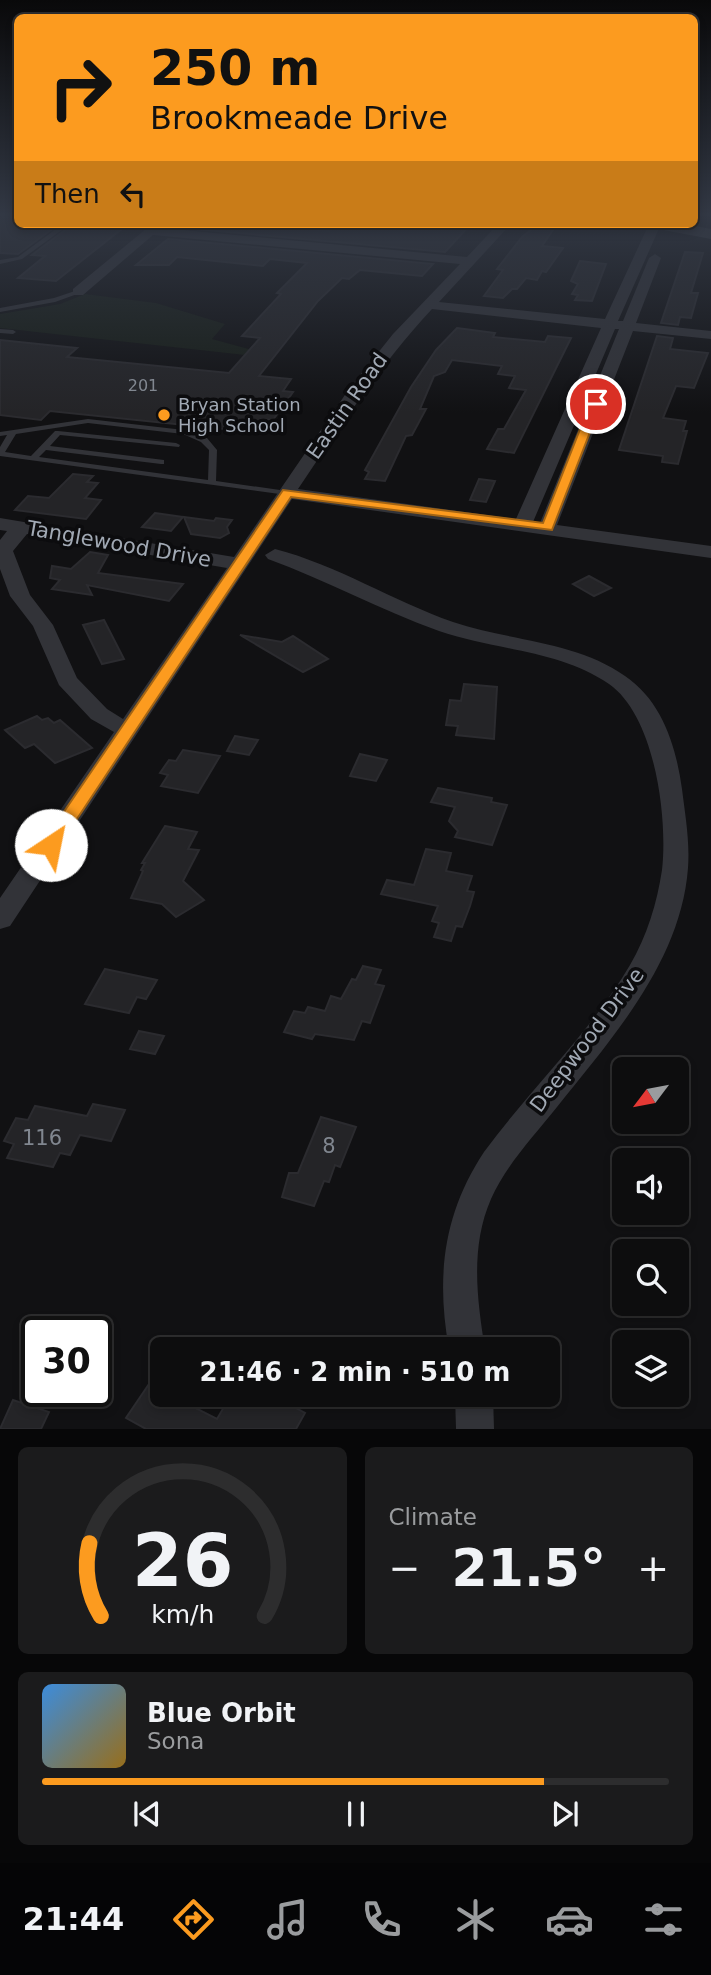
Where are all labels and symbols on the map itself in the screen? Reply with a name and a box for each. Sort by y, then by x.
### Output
street label: Eastin Road [302,348,392,464]
pin [566,374,626,434]
house number: 201 [128,376,158,395]
place label: Bryan Station High School [178,394,301,436]
marker: Bryan Station High School [156,407,172,423]
street label: Tanglewood Drive [24,516,213,572]
position arrow [14,808,88,882]
street label: Deepwood Drive [525,963,649,1117]
north arrow [612,1057,690,1134]
house number: 116 [22,1126,62,1150]
house number: 8 [322,1134,336,1158]
speed limit sign: 30 [21,1316,112,1407]

